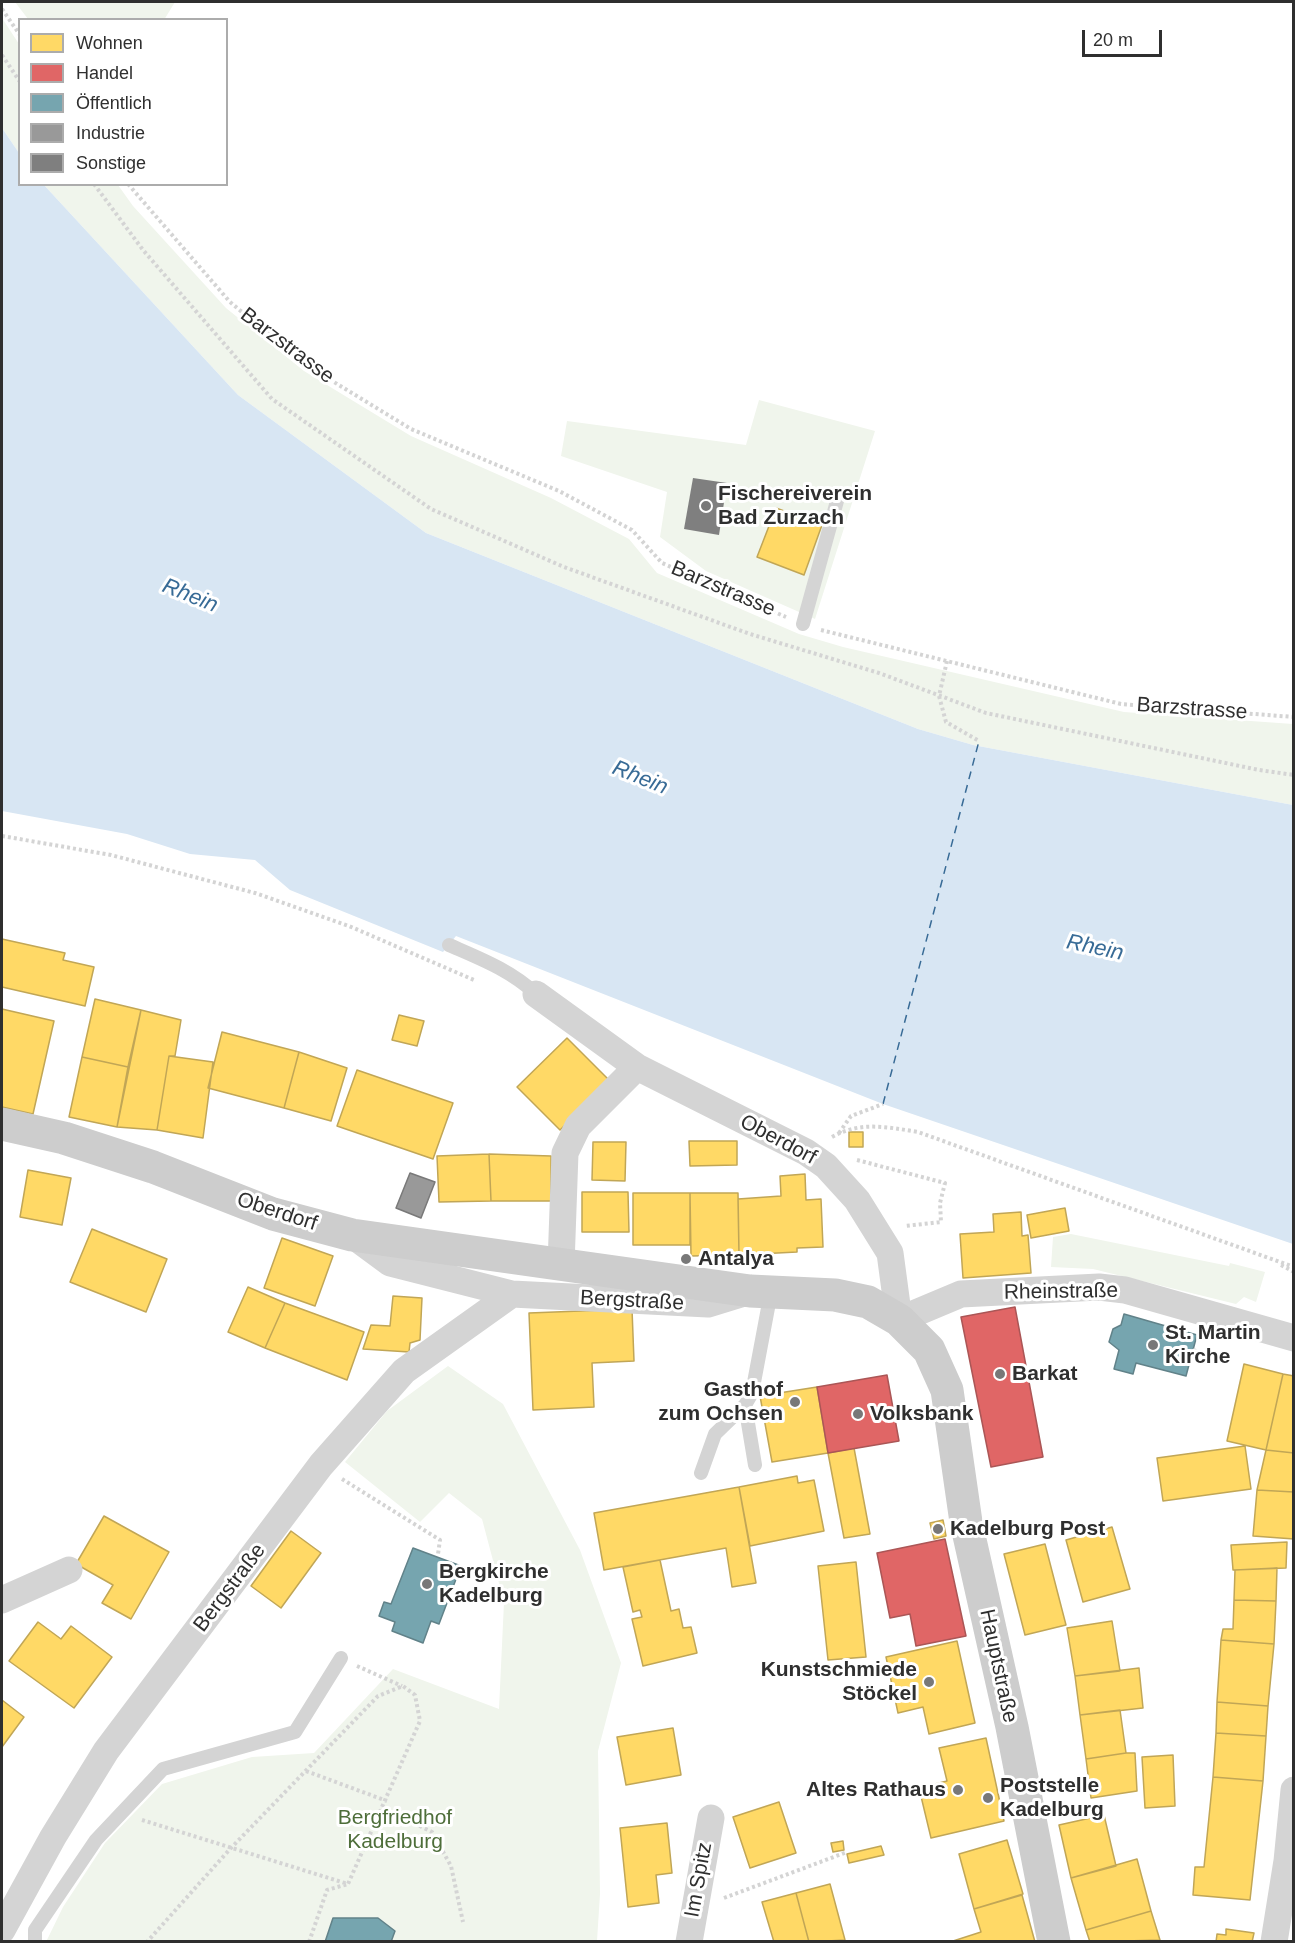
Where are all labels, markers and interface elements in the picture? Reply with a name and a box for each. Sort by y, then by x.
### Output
legend [18,18,228,186]
scale bar [1085,18,1164,56]
text: 20 m [1093,30,1133,50]
text: Wohnen [76,33,143,53]
text: Handel [76,63,133,83]
text: Öffentlich [76,93,152,113]
text: Industrie [76,123,145,143]
text: Sonstige [76,153,146,173]
street label: Barzstrasse [235,303,339,389]
place label: Fischereiverein Bad Zurzach [718,481,872,531]
marker: Fischereiverein Bad Zurzach [699,499,713,513]
street label: Barzstrasse [667,556,779,622]
water label: Rhein [158,573,222,619]
street label: Barzstrasse [1136,693,1248,725]
water label: Rhein [608,755,672,801]
water label: Rhein [1064,929,1126,967]
street label: Oberdorf [735,1109,821,1171]
street label: Oberdorf [234,1187,320,1237]
place label: Antalya [698,1246,774,1272]
marker: Antalya [679,1252,693,1266]
street label: Rheinstraße [1004,1278,1118,1306]
street label: Bergstraße [579,1286,685,1316]
place label: St. Martin Kirche [1165,1320,1261,1370]
marker: St. Martin Kirche [1146,1338,1160,1352]
place label: Barkat [1012,1361,1077,1387]
marker: Barkat [993,1367,1007,1381]
place label: Gasthof zum Ochsen [658,1377,783,1427]
marker: Gasthof zum Ochsen [788,1395,802,1409]
place label: Volksbank [870,1401,973,1427]
marker: Volksbank [851,1407,865,1421]
place label: Kadelburg Post [950,1516,1105,1542]
marker: Kadelburg Post [931,1522,945,1536]
street label: Bergstraße [189,1539,271,1637]
place label: Bergkirche Kadelburg [439,1559,549,1609]
marker: Bergkirche Kadelburg [420,1577,434,1591]
street label: Hauptstraße [974,1607,1022,1725]
place label: Kunstschmiede Stöckel [761,1657,917,1707]
marker: Kunstschmiede Stöckel [922,1675,936,1689]
place label: Poststelle Kadelburg [1000,1773,1104,1823]
place label: Altes Rathaus [806,1777,946,1803]
marker: Altes Rathaus [951,1783,965,1797]
marker: Poststelle Kadelburg [981,1791,995,1805]
park label: Bergfriedhof Kadelburg [338,1805,452,1855]
street label: Im Spitz [680,1840,718,1920]

